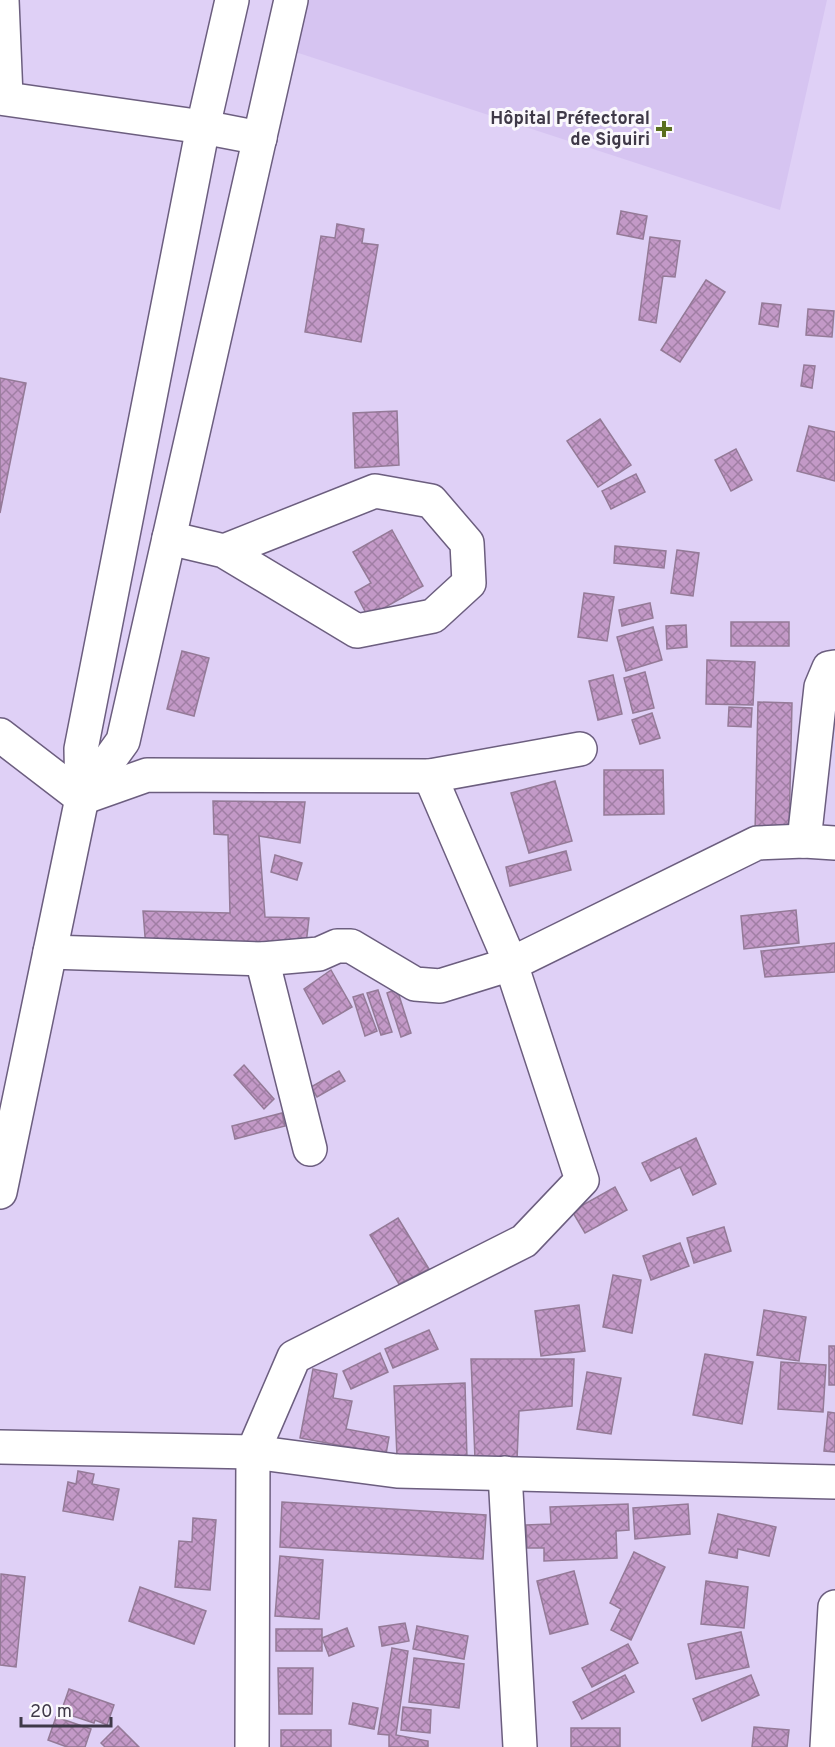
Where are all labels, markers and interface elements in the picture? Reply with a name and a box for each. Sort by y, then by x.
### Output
place label: Hôpital Préfectoral de Siguiri [490,108,650,152]
marker: Hôpital Préfectoral de Siguiri [655,120,673,138]
scale bar [21,1690,111,1728]
text: 20 m [30,1701,72,1724]

